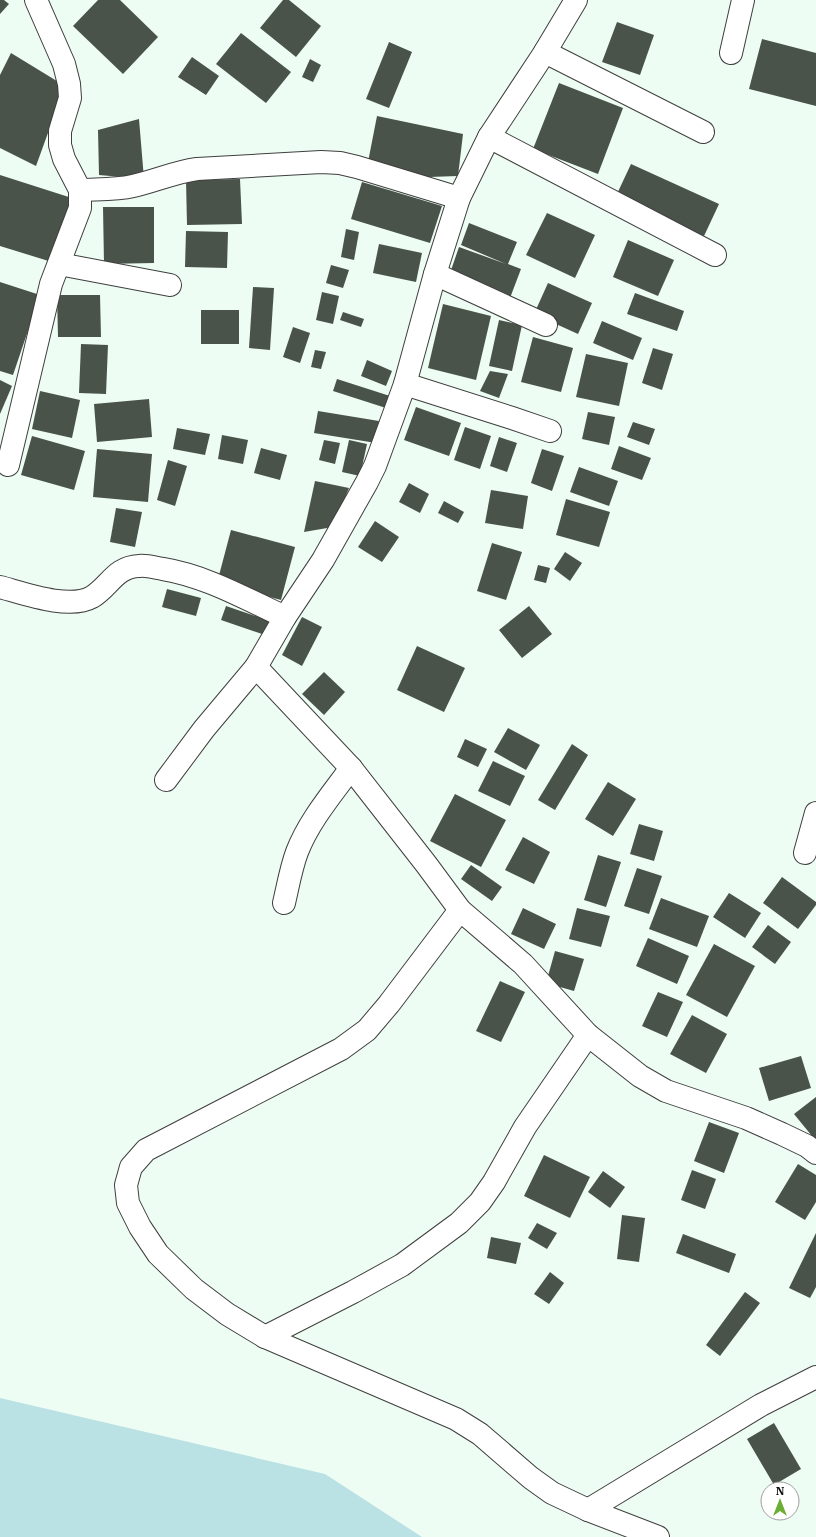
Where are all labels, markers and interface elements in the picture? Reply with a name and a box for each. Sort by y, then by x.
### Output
north arrow [760,1481,800,1521]
text: N [776,1484,785,1498]

